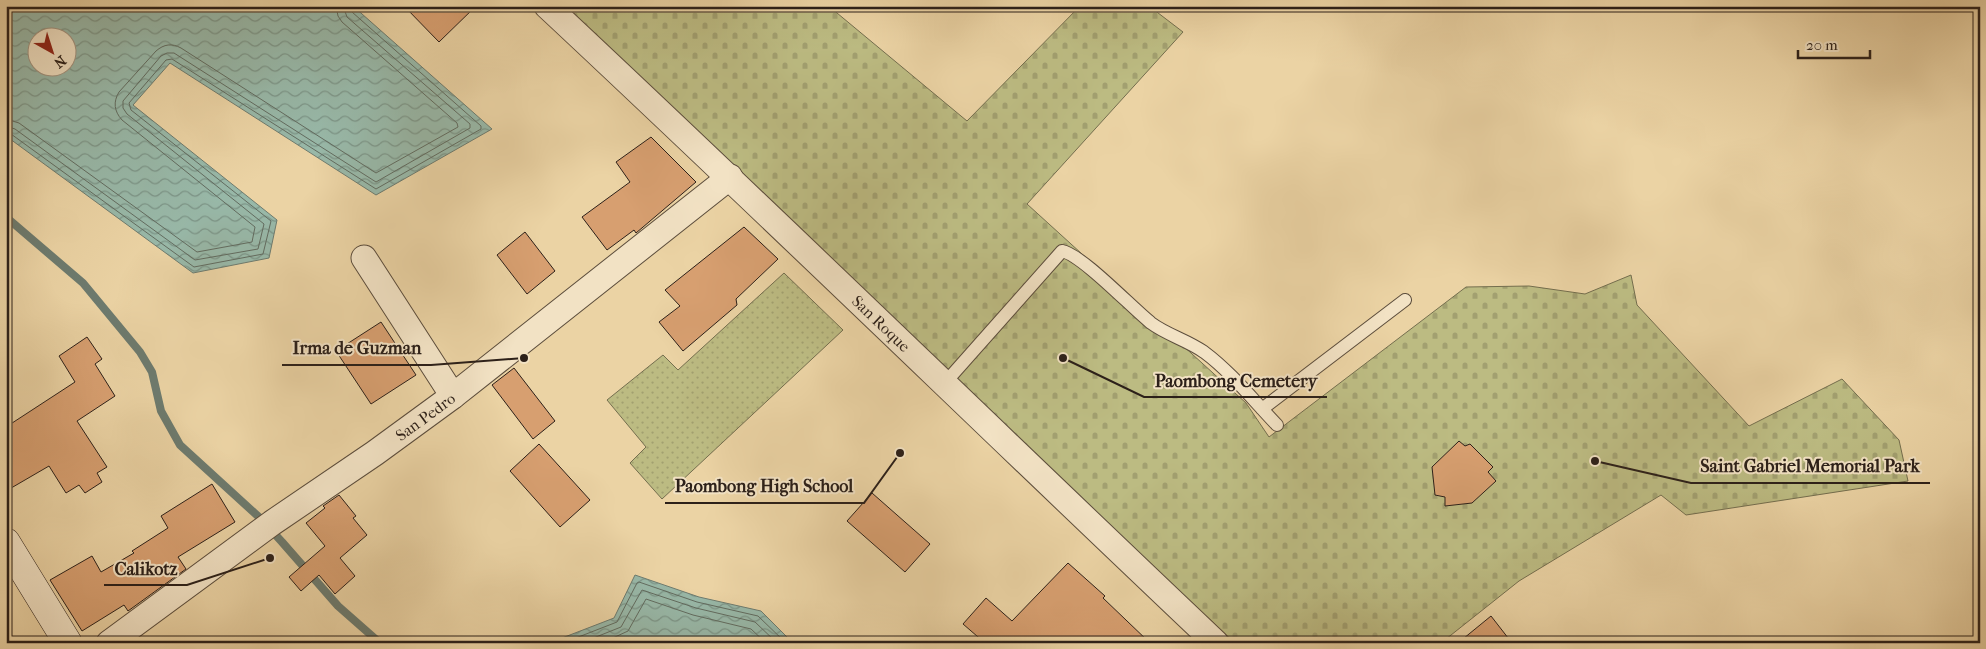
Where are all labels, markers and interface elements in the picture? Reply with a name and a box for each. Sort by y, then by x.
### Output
north arrow [28,28,78,78]
scale bar [1798,28,1871,60]
text: 20 m [1806,36,1838,54]
text: N [50,52,69,72]
street label: San Roque [848,292,914,356]
callout: Irma de Guzman [282,332,431,365]
text: Irma de Guzman [292,338,422,359]
callout: Paombong Cemetery [1144,364,1327,397]
text: Paombong Cemetery [1155,371,1319,392]
street label: San Pedro [392,389,459,445]
callout: Saint Gabriel Memorial Park [1691,450,1930,483]
text: Saint Gabriel Memorial Park [1700,456,1920,477]
callout: Paombong High School [665,470,864,503]
text: Paombong High School [675,476,854,497]
callout: Calikotz [104,552,187,585]
text: Calikotz [114,559,178,580]

